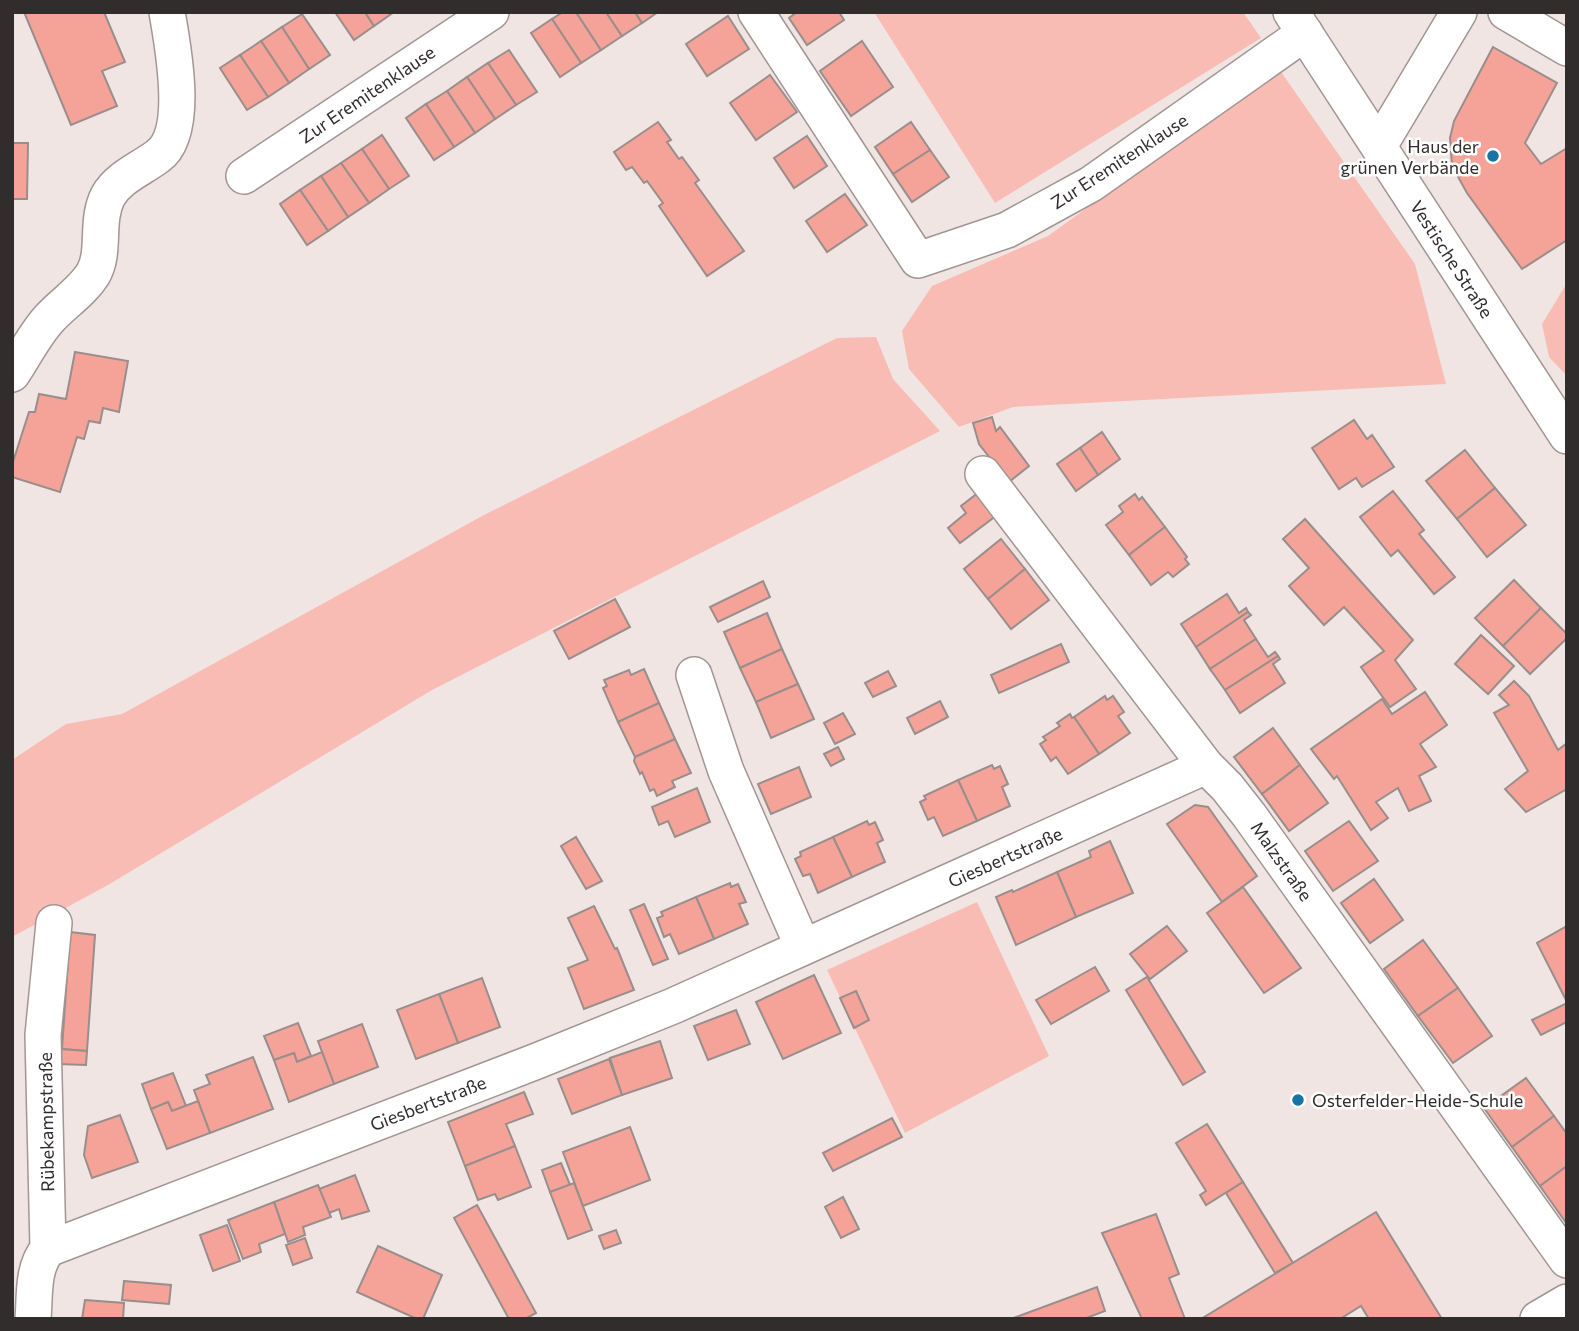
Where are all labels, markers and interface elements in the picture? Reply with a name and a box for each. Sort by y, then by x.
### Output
street label: Zur Eremitenklause [295,41,439,147]
street label: Zur Eremitenklause [1046,109,1192,213]
place label: Haus der grünen Verbände [1340,135,1479,178]
marker: Haus der grünen Verbände [1485,148,1501,164]
street label: Vestische Straße [1406,196,1498,322]
street label: Malzstraße [1247,817,1317,905]
street label: Giesbertstraße [945,822,1065,892]
street label: Rübekampstraße [34,1052,58,1192]
street label: Giesbertstraße [367,1071,489,1135]
place label: Osterfelder-Heide-Schule [1312,1089,1523,1111]
marker: Osterfelder-Heide-Schule [1290,1092,1306,1108]

